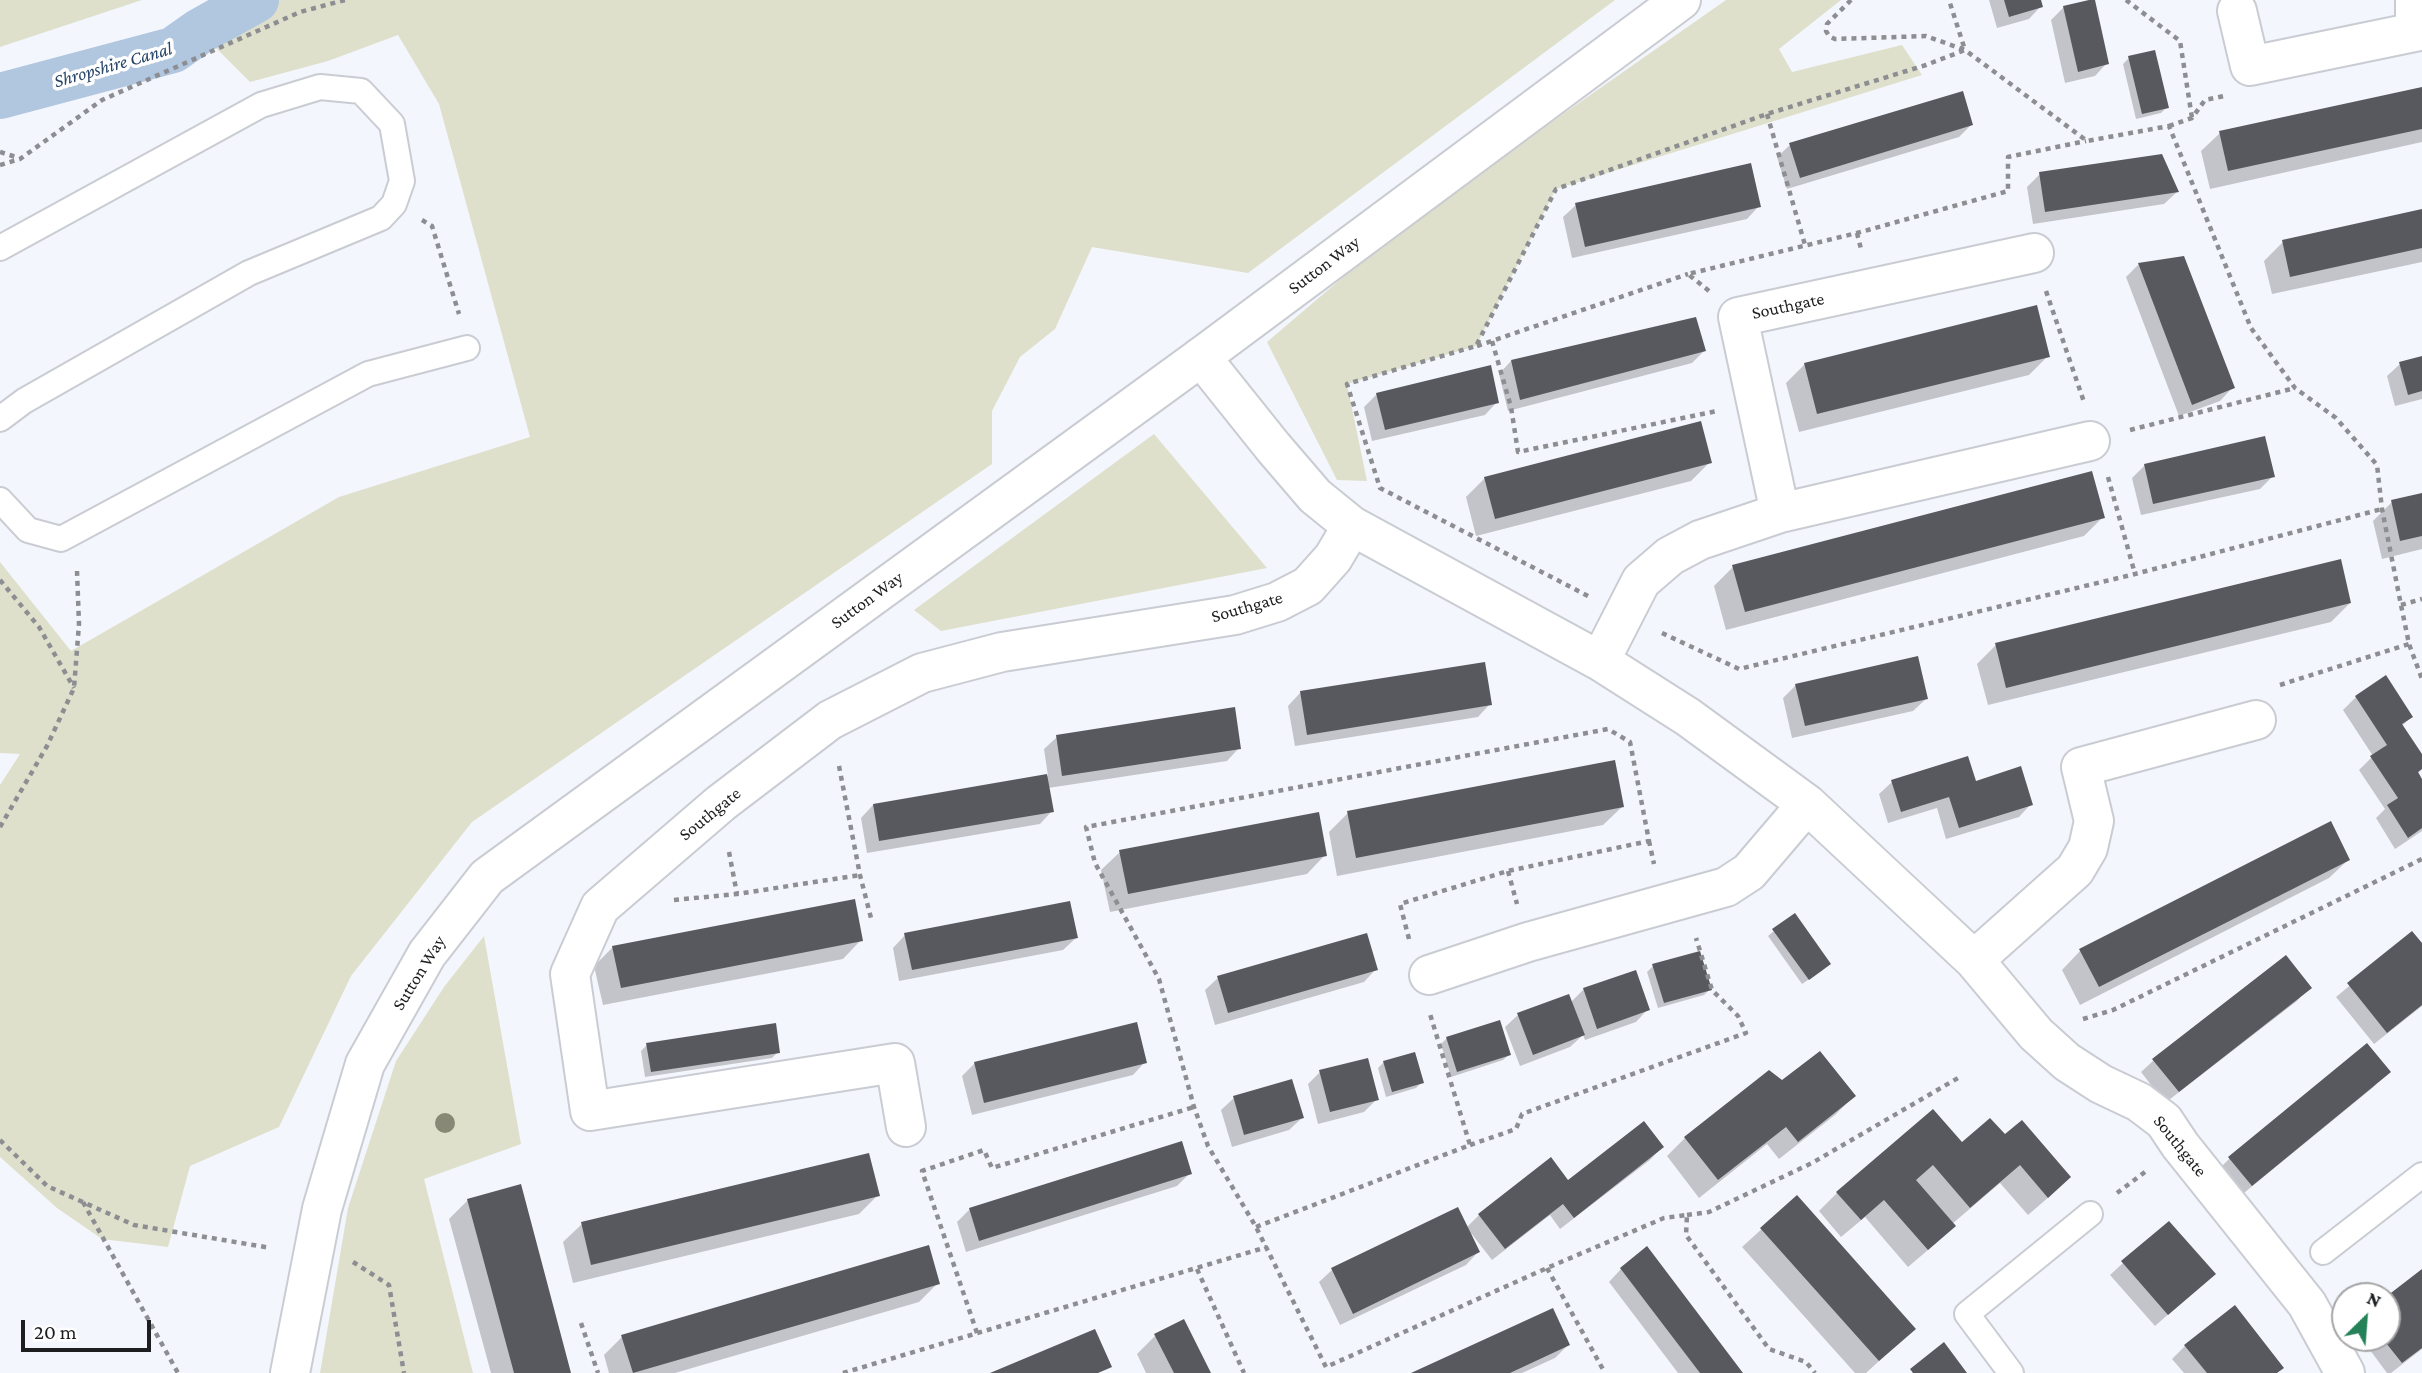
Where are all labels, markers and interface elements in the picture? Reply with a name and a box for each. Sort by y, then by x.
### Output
water label: Shropshire Canal [51,37,175,93]
street label: Sutton Way [1284,231,1364,299]
street label: Southgate [1750,288,1826,324]
street label: Sutton Way [827,567,907,633]
street label: Southgate [1209,587,1285,627]
street label: Southgate [675,783,745,845]
street label: Sutton Way [388,932,450,1014]
street label: Southgate [2149,1111,2211,1181]
north arrow [2331,1282,2401,1352]
text: N [2364,1287,2385,1312]
scale bar [24,1306,154,1350]
text: 20 m [34,1320,77,1344]

